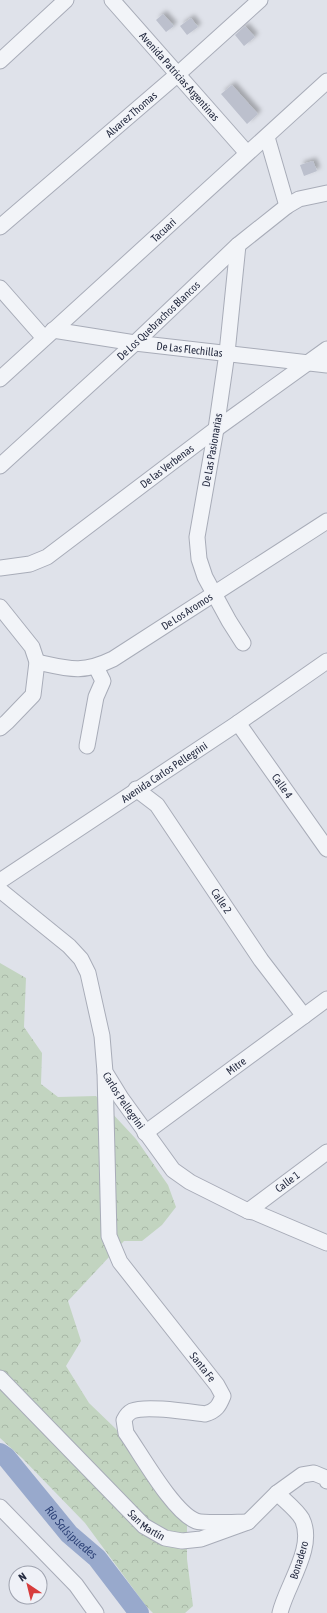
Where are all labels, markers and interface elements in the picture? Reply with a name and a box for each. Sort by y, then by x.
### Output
street label: Avenida Patricias Argentinas [137,30,222,123]
street label: Alvarez Thomas [103,89,159,139]
street label: Tacuari [148,216,178,245]
street label: De Los Quebrachos Blancos [114,279,202,362]
street label: De Las Flechillas [156,340,223,359]
street label: De Las Pasionarias [200,412,224,488]
street label: De las Verbenas [138,442,196,490]
street label: De Los Aromos [159,591,215,632]
street label: Avenida Carlos Pellegrini [119,739,209,805]
street label: Calle 4 [270,771,295,801]
street label: Calle 2 [209,886,234,916]
street label: Mitre [224,1055,248,1077]
street label: Carlos Pellegrini [100,1070,147,1131]
street label: Calle 1 [273,1169,302,1195]
street label: Santa Fe [188,1350,218,1384]
water label: Río Salsipuedes [42,1503,100,1562]
street label: San Martín [126,1507,167,1543]
street label: Bonadero [287,1539,311,1581]
north arrow [8,1565,48,1605]
text: N [16,1570,28,1584]

